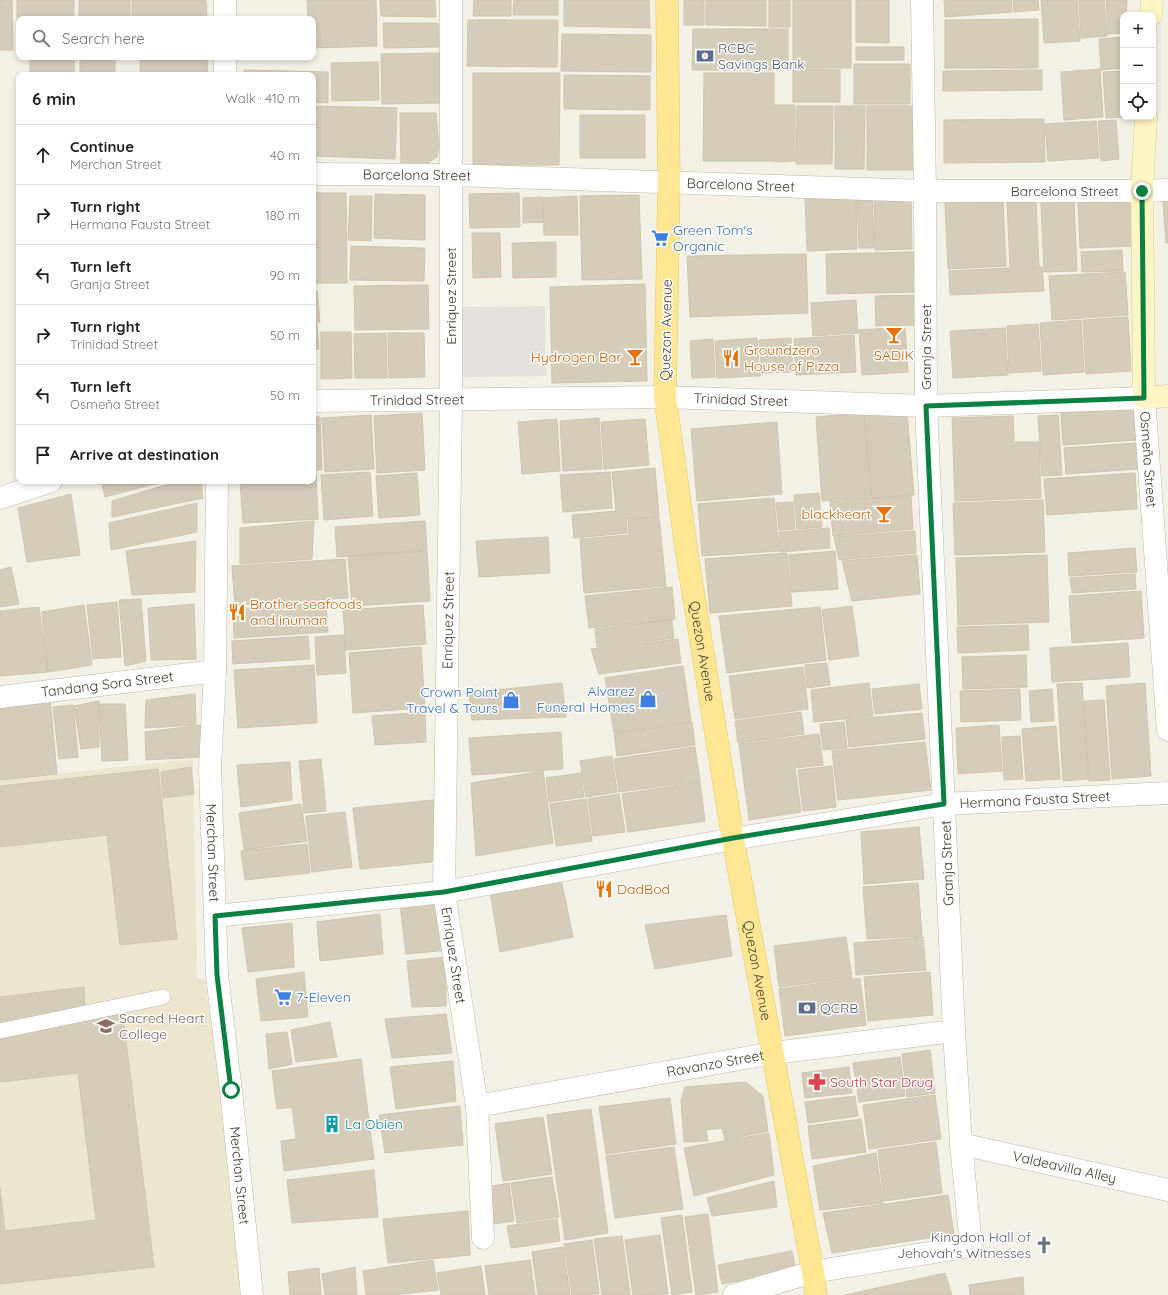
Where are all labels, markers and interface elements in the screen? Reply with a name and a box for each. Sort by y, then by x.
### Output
map controls [1120,12,1156,120]
button: + [1120,12,1156,48]
search box [16,16,316,60]
icon: search [30,27,52,49]
text: Search here [62,29,145,48]
place label: RCBC Savings Bank [718,39,805,73]
bank icon: RCBC Savings Bank [695,46,715,66]
button: − [1120,48,1156,84]
button: locate [1120,84,1156,120]
text: 6 min [32,88,76,109]
text: Walk · 410 m [225,90,300,106]
text: Continue [70,137,134,156]
icon: ahead [32,144,54,166]
text: 40 m [270,147,300,163]
text: Merchan Street [70,156,161,172]
street label: Barcelona Street [363,165,472,185]
street label: Barcelona Street [686,174,795,196]
street label: Barcelona Street [1011,182,1119,200]
route end [1133,182,1151,200]
text: Turn right [70,197,141,216]
icon: right [32,204,54,226]
text: 180 m [265,207,300,223]
text: Hermana Fausta Street [70,216,210,232]
place label: Green Tom's Organic [673,221,753,255]
supermarket icon: Green Tom's Organic [650,228,670,248]
street label: Enriquez Street [442,247,460,345]
text: Turn left [70,257,132,276]
icon: left [32,264,54,286]
text: 90 m [270,267,300,283]
text: Granja Street [70,276,150,292]
street label: Quezon Avenue [656,279,676,381]
street label: Granja Street [917,304,935,390]
text: Turn right [70,317,141,336]
icon: right [32,324,54,346]
bar icon: SADIK [884,325,904,345]
text: 50 m [270,327,300,343]
text: Trinidad Street [70,336,158,352]
place label: Groundzero House of Pizza [744,341,839,375]
place label: SADIK [874,346,914,364]
bar icon: Hydrogen Bar [625,347,645,367]
place label: Hydrogen Bar [531,348,623,366]
restaurant icon: Groundzero House of Pizza [721,348,741,368]
text: Turn left [70,377,132,396]
icon: left [32,384,54,406]
text: 50 m [270,387,300,403]
street label: Trinidad Street [693,389,789,410]
street label: Trinidad Street [370,390,465,409]
text: Osmeña Street [70,396,160,412]
street label: Osmeña Street [1136,411,1161,509]
icon: arrive [32,444,54,466]
text: Arrive at destination [70,445,219,464]
bar icon: blackheart [874,504,894,524]
place label: blackheart [802,505,871,523]
street label: Enriquez Street [438,571,458,669]
place label: Brother seafoods and inuman [250,595,362,629]
street label: Quezon Avenue [686,600,720,703]
restaurant icon: Brother seafoods and inuman [227,602,247,622]
street label: Tandang Sora Street [40,667,175,701]
place label: Alvarez Funeral Homes [537,682,635,716]
place label: Crown Point Travel & Tours [406,683,498,717]
shop icon: Alvarez Funeral Homes [638,689,658,709]
shop icon: Crown Point Travel & Tours [501,690,521,710]
street label: Hermana Fausta Street [959,787,1111,812]
street label: Merchan Street [202,803,224,903]
street label: Granja Street [936,820,957,906]
restaurant icon: DadBod [594,879,614,899]
place label: DadBod [617,880,670,898]
street label: Enriquez Street [437,906,470,1005]
street label: Quezon Avenue [739,919,775,1022]
supermarket icon: 7-Eleven [273,987,293,1007]
place label: 7-Eleven [296,988,351,1006]
bank icon: QCRB [797,998,817,1018]
place label: QCRB [820,999,859,1017]
place label: Sacred Heart College [119,1009,205,1043]
school or university icon: Sacred Heart College [96,1016,116,1036]
street label: Ravanzo Street [665,1046,766,1081]
pharmacy icon: South Star Drug [807,1072,827,1092]
place label: South Star Drug [830,1073,933,1091]
route start [222,1081,240,1099]
building icon: La Obien [322,1114,342,1134]
place label: La Obien [345,1115,403,1133]
street label: Merchan Street [226,1126,254,1226]
street label: Valdeavilla Alley [1011,1147,1118,1187]
place label: Kingdon Hall of Jehovah's Witnesses [897,1228,1031,1262]
church icon: Kingdon Hall of Jehovah's Witnesses [1034,1235,1054,1255]

